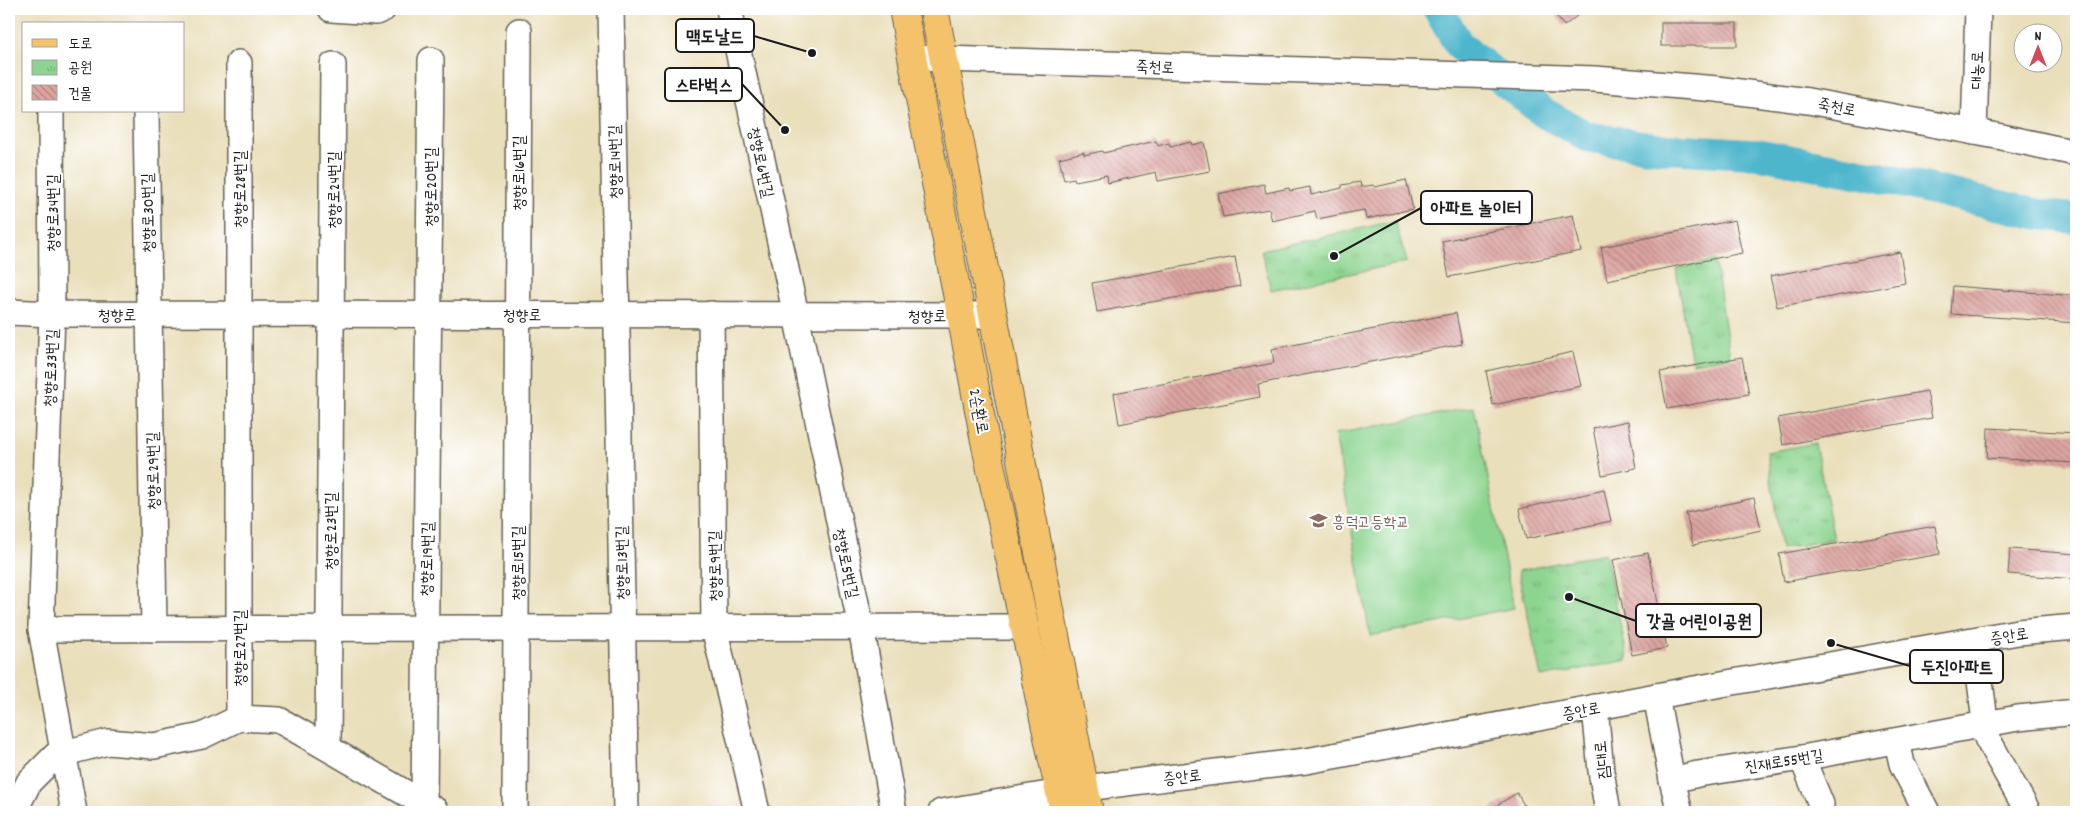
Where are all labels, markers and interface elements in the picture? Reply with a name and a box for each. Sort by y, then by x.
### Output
callout: 맥도날드 [676,19,754,52]
legend [22,22,185,112]
north arrow [2012,22,2062,72]
text: 맥도날드 [686,26,744,51]
text: N [2035,27,2042,47]
text: 도로 [68,34,92,56]
street label: 대농로 [1966,50,1991,90]
street label: 죽천로 [1135,56,1175,81]
text: 공원 [68,58,92,80]
callout: 스타벅스 [665,68,742,101]
text: 스타벅스 [675,75,733,100]
text: 건물 [68,84,92,106]
street label: 죽천로 [1815,93,1858,123]
street label: 청향로14번길 [604,124,629,199]
street label: 청향로6번길 [741,125,778,200]
street label: 청향로16번길 [509,135,532,211]
street label: 청향로20번길 [421,147,444,227]
street label: 청향로28번길 [230,150,253,228]
street label: 청향로24번길 [324,151,347,229]
street label: 청향로30번길 [137,173,162,253]
street label: 청향로34번길 [43,174,66,252]
callout: 아파트 놀이터 [1421,191,1532,224]
text: 아파트 놀이터 [1430,198,1522,223]
street label: 청향로 [98,305,136,328]
street label: 청향로 [503,305,541,328]
street label: 청향로 [908,306,946,329]
street label: 청향로33번길 [40,328,65,408]
street label: 2순환로 [962,387,993,436]
street label: 청향로29번길 [142,431,167,511]
street label: 청향로23번길 [321,492,344,570]
school or university icon: 흥덕고등학교 [1308,511,1328,531]
place label: 흥덕고등학교 [1332,512,1409,535]
street label: 청향로19번길 [416,521,441,597]
street label: 청향로15번길 [508,525,531,601]
street label: 청향로13번길 [611,525,636,601]
street label: 청향로5번길 [826,526,863,601]
street label: 청향로9번길 [704,530,729,602]
callout: 갓골 어린이공원 [1636,604,1761,637]
street label: 청향로27번길 [230,609,253,687]
text: 갓골 어린이공원 [1646,611,1752,636]
street label: 증안로 [1989,623,2030,652]
callout: 두진아파트 [1910,650,2003,683]
text: 두진아파트 [1921,657,1993,682]
street label: 증안로 [1560,697,1603,727]
street label: 짐대로 [1590,739,1617,780]
street label: 진재로55번길 [1743,745,1825,780]
street label: 증안로 [1162,765,1203,792]

